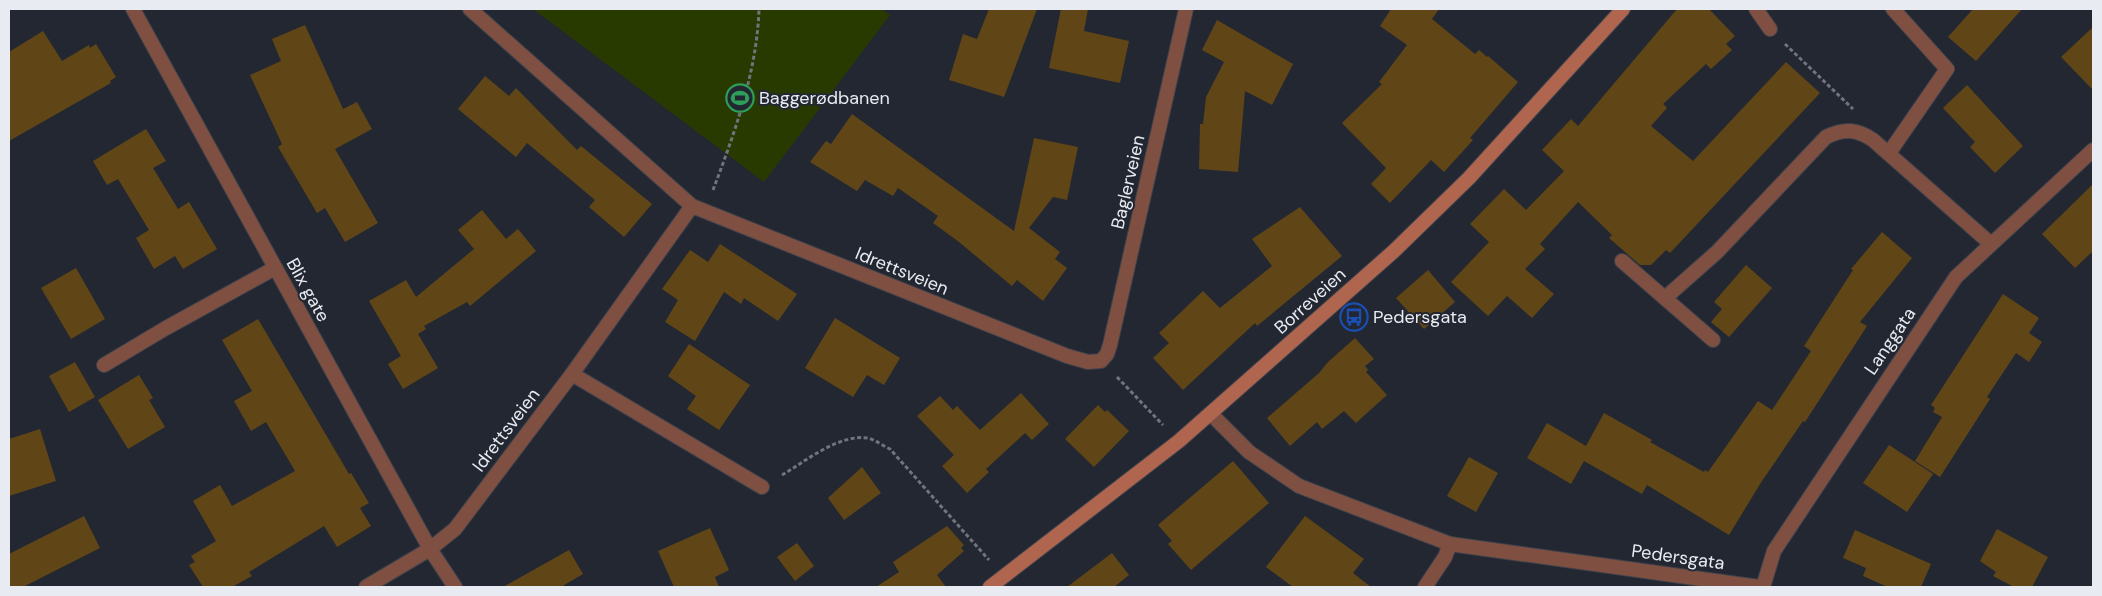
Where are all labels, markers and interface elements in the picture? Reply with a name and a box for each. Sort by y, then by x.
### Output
sports icon: Baggerødbanen [725,83,755,113]
place label: Baggerødbanen [759,86,890,110]
street label: Baglerveien [1106,133,1150,231]
street label: Idrettsveien [852,241,952,301]
street label: Blix gate [281,254,335,326]
street label: Borreveien [1269,262,1351,340]
bus stop icon: Pedersgata [1339,302,1369,332]
street label: Langgata [1859,303,1921,379]
place label: Pedersgata [1373,305,1467,329]
street label: Idrettsveien [467,383,545,477]
street label: Pedersgata [1630,539,1726,575]

